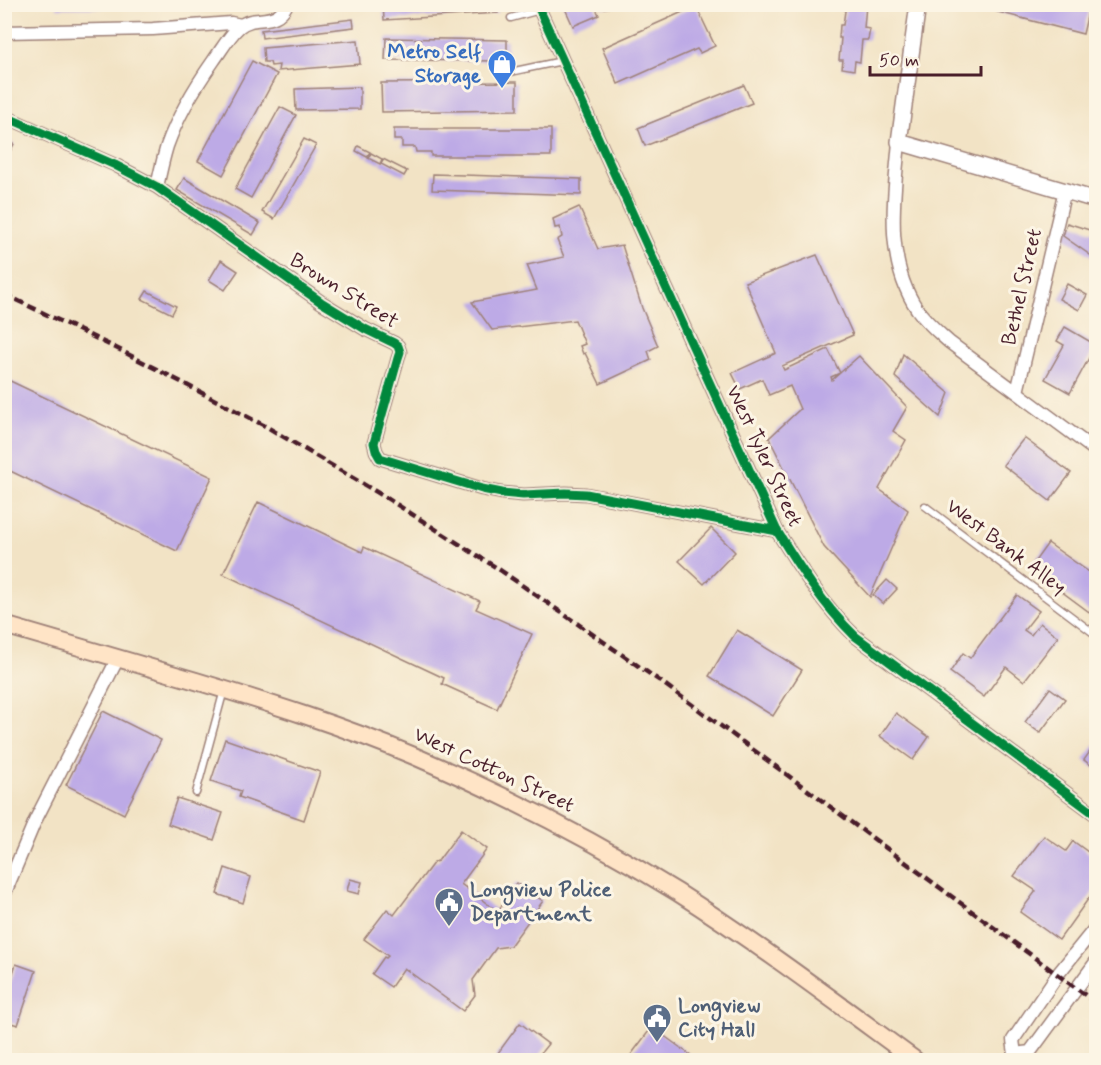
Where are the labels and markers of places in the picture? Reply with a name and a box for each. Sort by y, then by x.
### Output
place label: Metro Self Storage [387,38,481,90]
shop icon: Metro Self Storage [486,48,518,90]
place label: Longview Police Department [470,876,612,928]
public building icon: Longview Police Department [433,886,465,928]
place label: Longview City Hall [678,992,760,1044]
public building icon: Longview City Hall [641,1002,673,1044]

